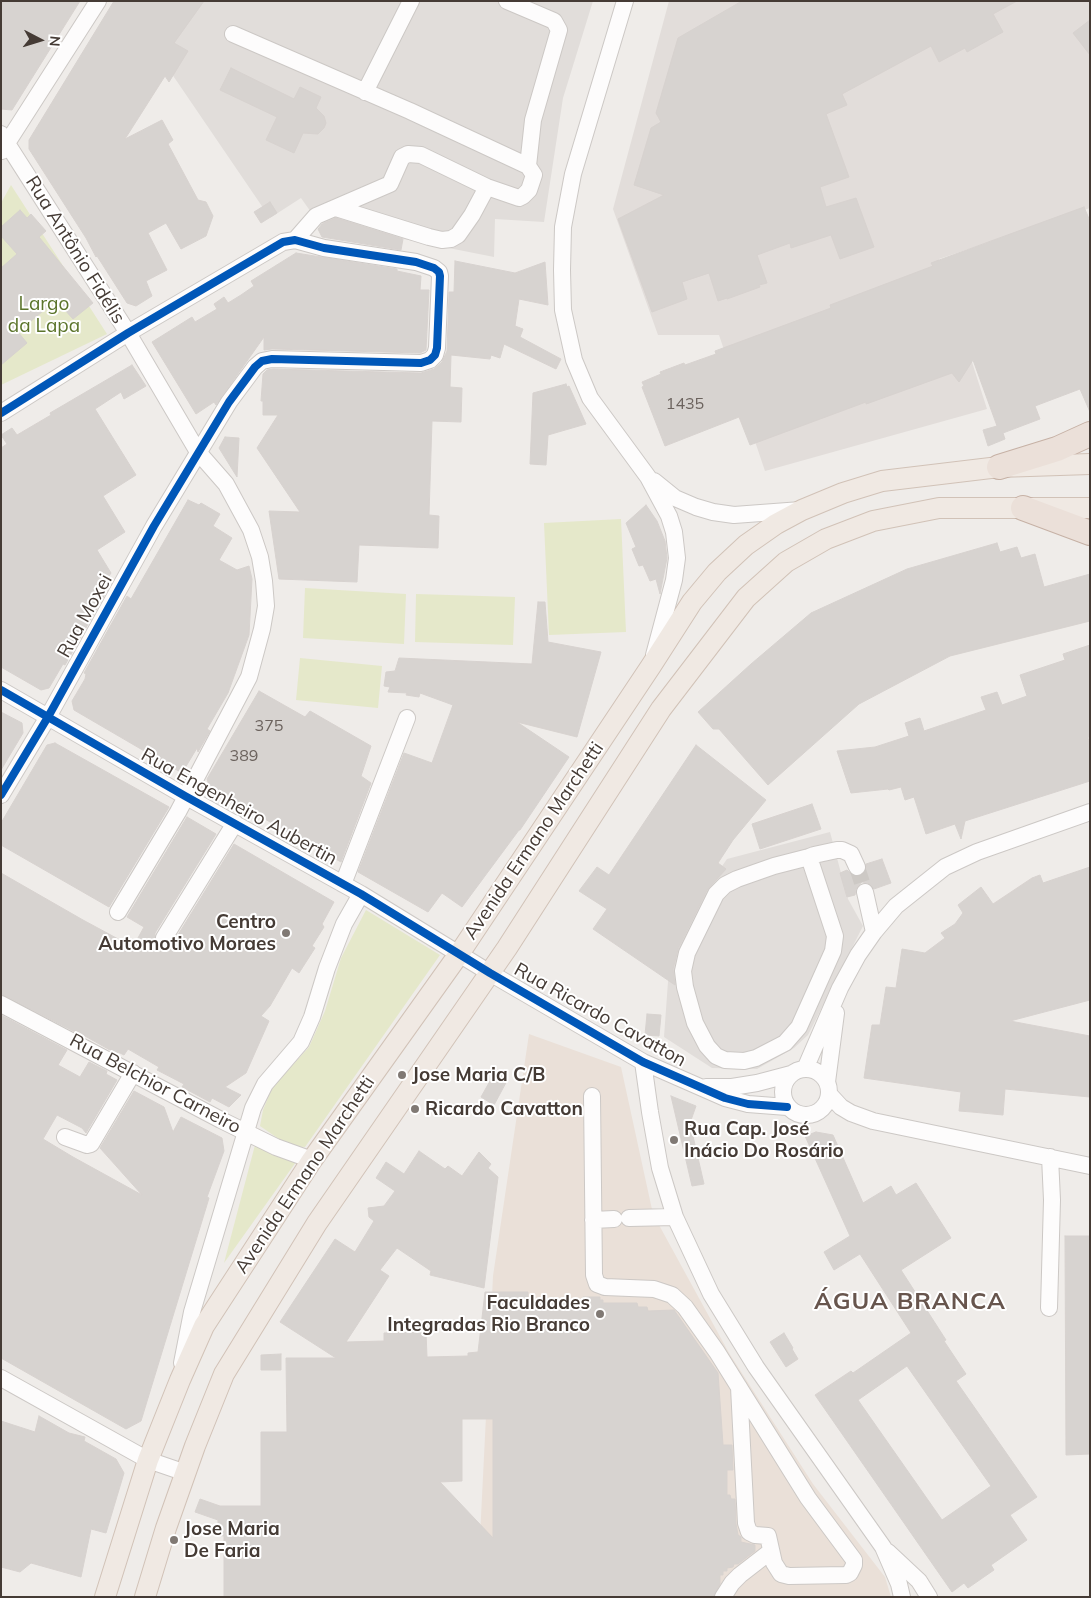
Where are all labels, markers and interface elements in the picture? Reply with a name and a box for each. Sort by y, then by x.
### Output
north arrow [15,15,65,65]
text: N [46,35,64,47]
street label: Rua Antônio Fidélis [20,172,130,328]
park label: Largo da Lapa [8,293,80,337]
house number: 1435 [666,394,704,414]
street label: Rua Moxei [53,570,117,662]
house number: 375 [255,716,283,736]
street label: Avenida Ermano Marchetti [459,738,609,944]
street label: Rua Engenheiro Aubertin [137,744,341,870]
house number: 389 [230,746,258,766]
place label: Centro Automotivo Moraes [98,911,276,955]
marker: Centro Automotivo Moraes [280,927,292,939]
street label: Rua Ricardo Cavatton [510,958,690,1072]
street label: Rua Belchior Carneiro [65,1029,245,1139]
place label: Jose Maria C/B [412,1064,545,1086]
marker: Jose Maria C/B [396,1069,408,1081]
street label: Avenida Ermano Marchetti [230,1072,380,1278]
place label: Ricardo Cavatton [425,1098,583,1120]
marker: Ricardo Cavatton [409,1103,421,1115]
place label: Rua Cap. José Inácio Do Rosário [684,1118,844,1162]
marker: Rua Cap. José Inácio Do Rosário [668,1134,680,1146]
district label: ÁGUA BRANCA [813,1288,1007,1316]
place label: Faculdades Integradas Rio Branco [387,1292,590,1336]
marker: Faculdades Integradas Rio Branco [594,1308,606,1320]
place label: Jose Maria De Faria [184,1518,280,1562]
marker: Jose Maria De Faria [168,1534,180,1546]

